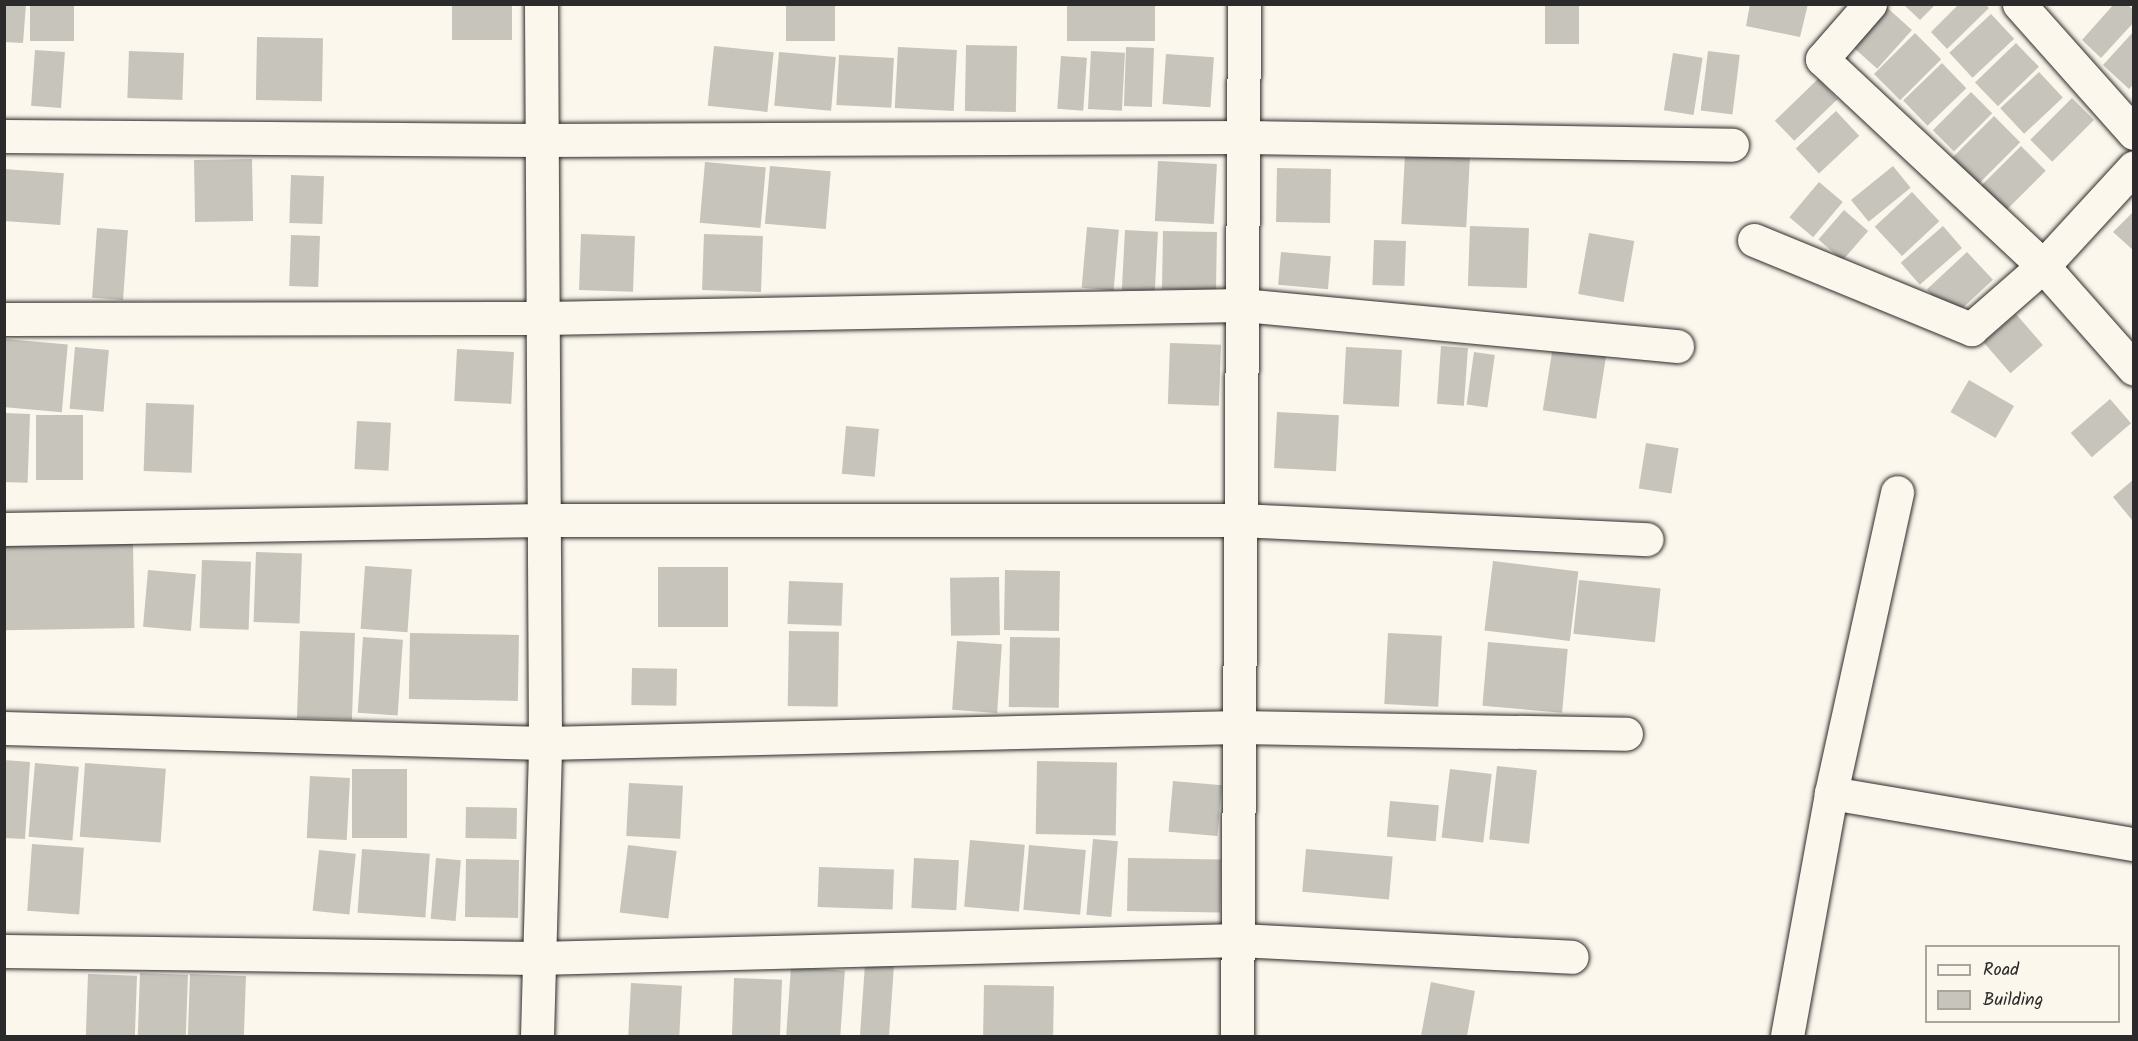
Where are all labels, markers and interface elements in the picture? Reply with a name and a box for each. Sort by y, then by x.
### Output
legend [1925,945,2120,1023]
text: Road [1983,956,2019,985]
text: Building [1983,986,2043,1015]

